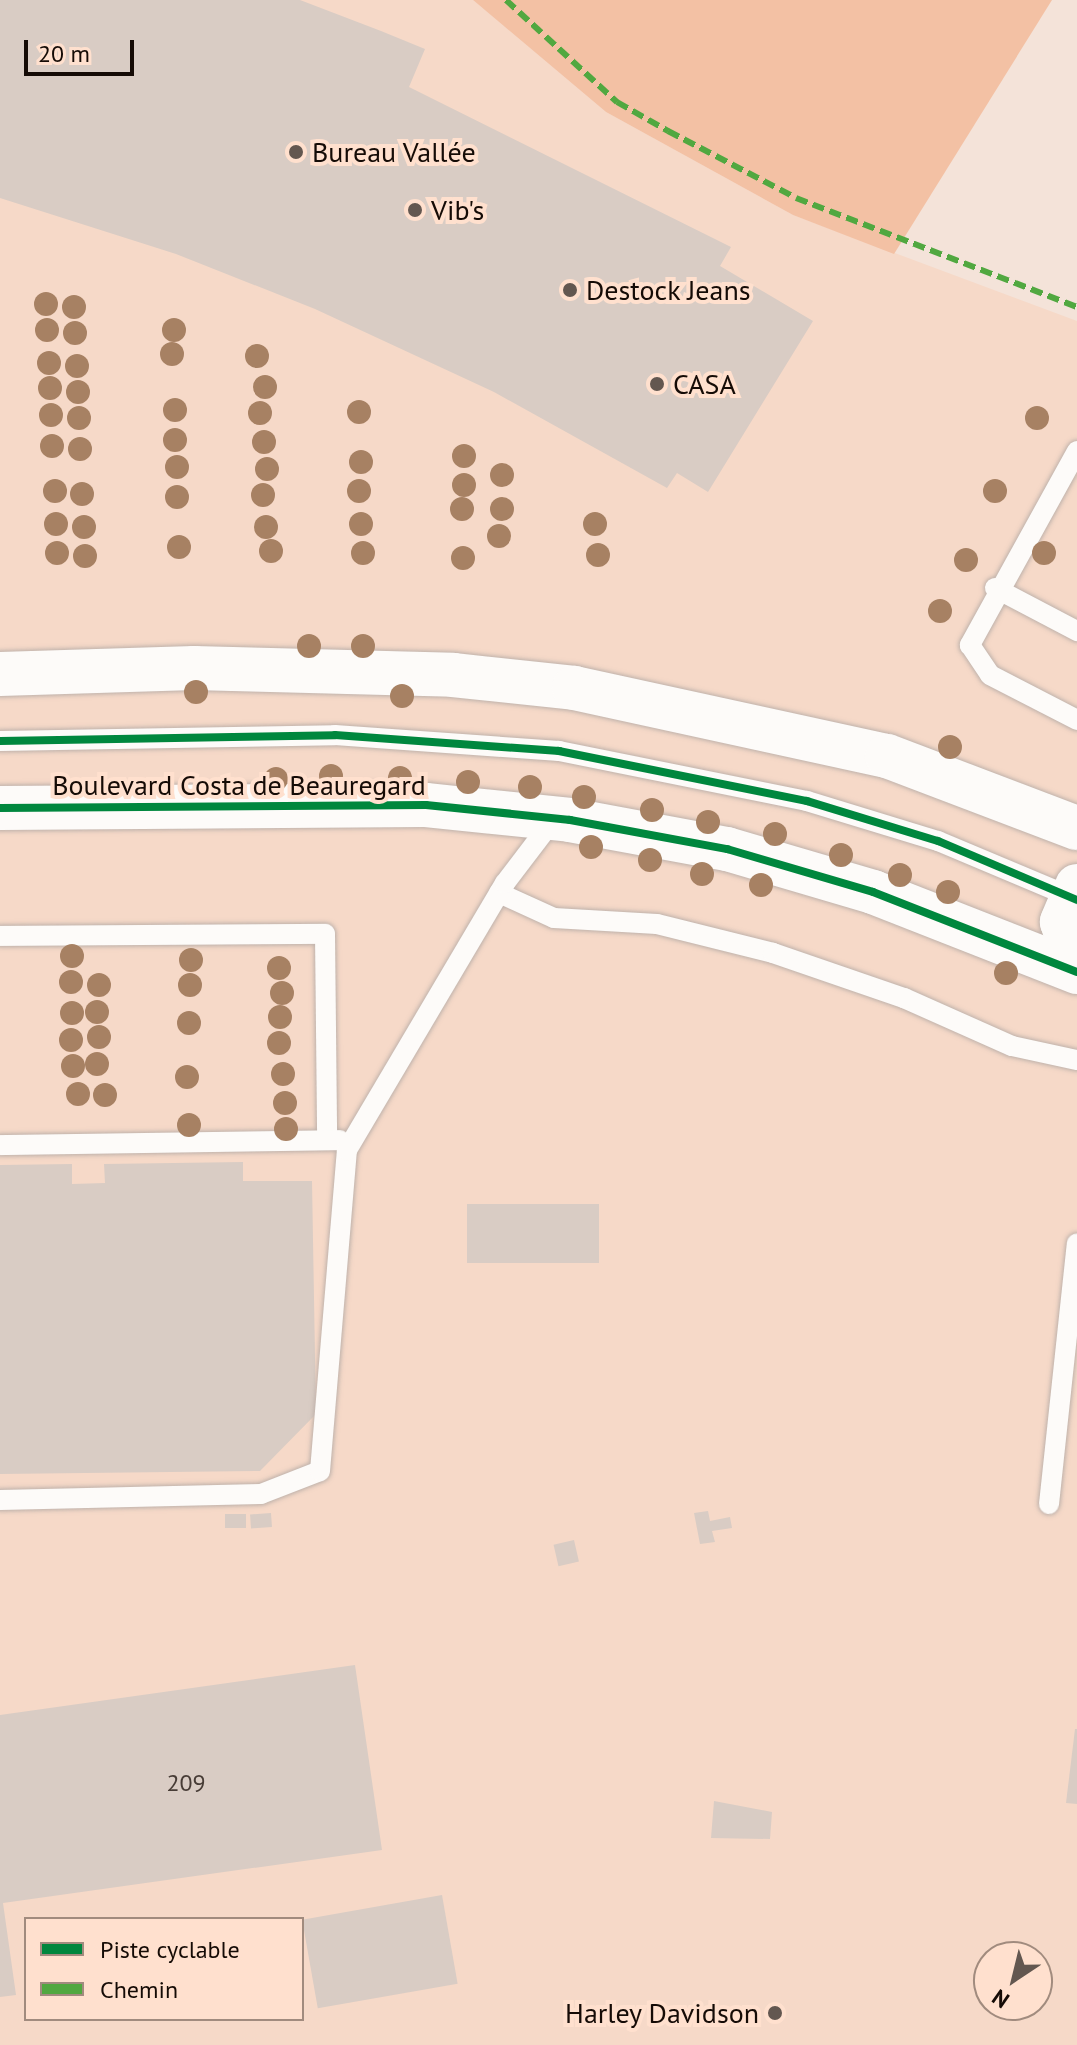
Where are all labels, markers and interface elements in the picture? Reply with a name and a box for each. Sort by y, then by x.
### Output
scale bar [28,24,138,74]
text: 20 m [38,38,90,69]
place label: Bureau Vallée [312,135,477,169]
marker: Bureau Vallée [287,143,305,161]
place label: Vib's [431,193,484,227]
marker: Vib's [406,201,424,219]
place label: Destock Jeans [586,273,751,307]
marker: Destock Jeans [561,281,579,299]
place label: CASA [673,367,736,401]
marker: CASA [648,375,666,393]
street label: Boulevard Costa de Beauregard [52,768,426,802]
house number: 209 [166,1769,206,1797]
legend [24,1917,304,2021]
text: Piste cyclable [100,1934,240,1965]
north arrow [973,1941,1053,2021]
text: Chemin [100,1974,178,2005]
text: N [986,1983,1014,2015]
place label: Harley Davidson [564,1996,759,2030]
marker: Harley Davidson [766,2004,784,2022]

